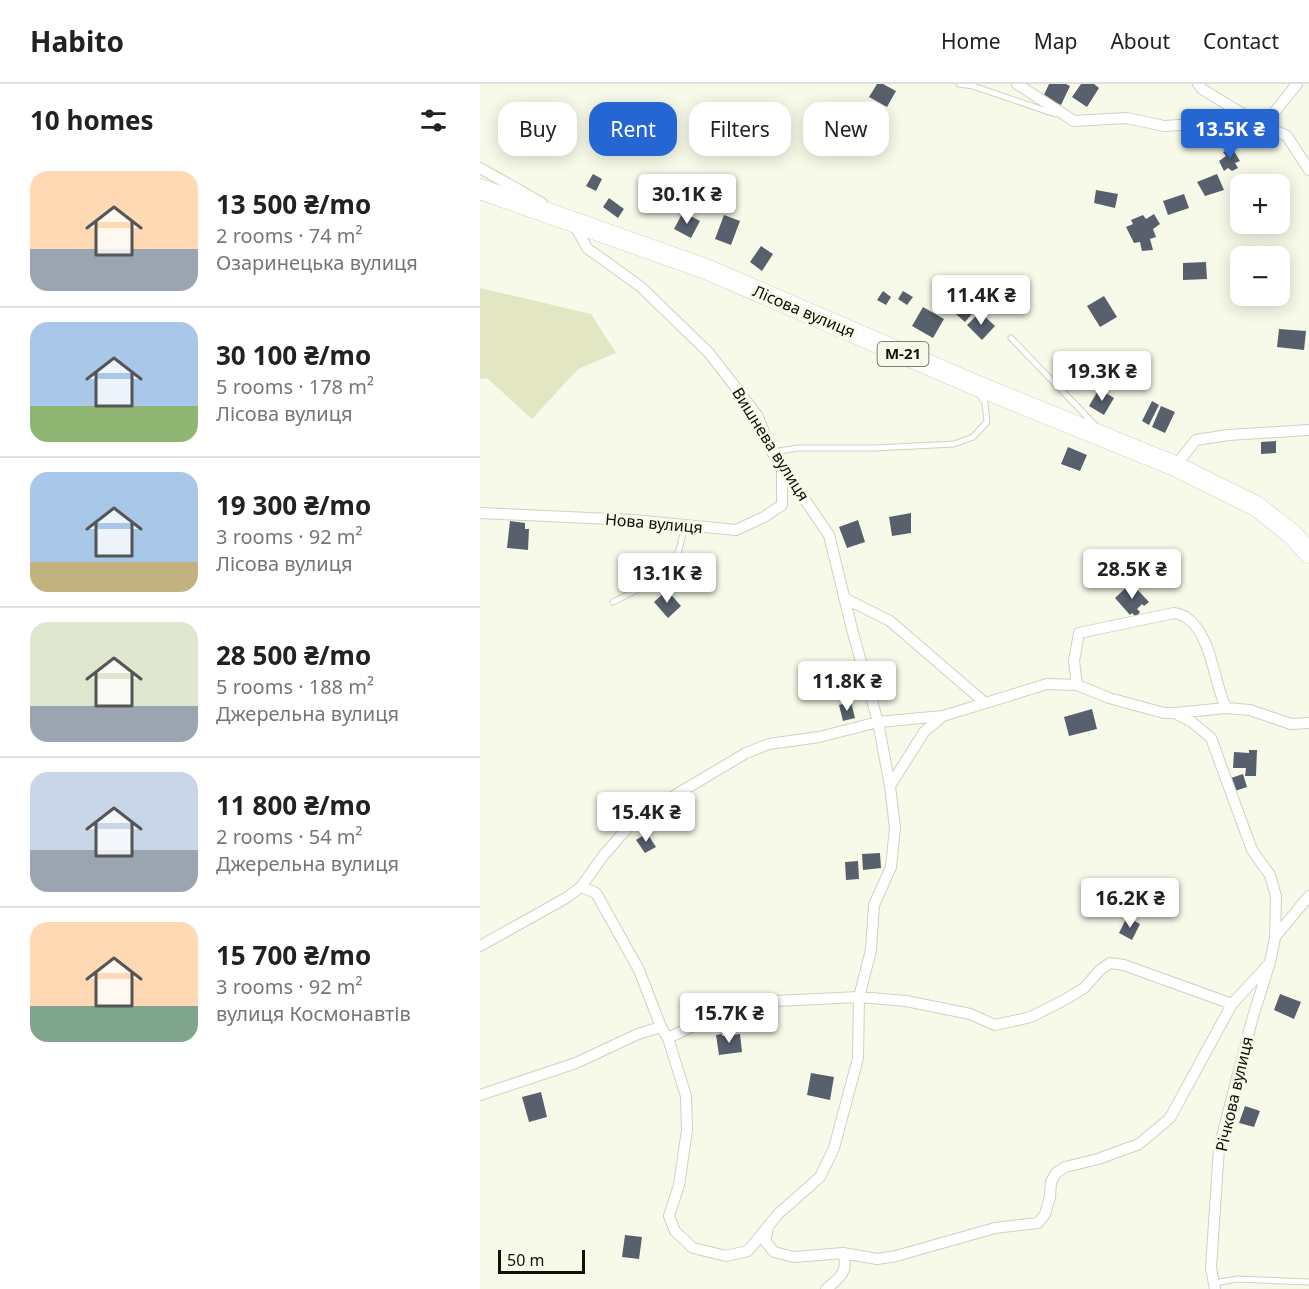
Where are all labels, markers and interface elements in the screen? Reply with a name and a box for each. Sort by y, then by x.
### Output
text: Habito [30,22,124,60]
text: Home [941,27,1001,55]
text: Map [1034,27,1077,55]
text: About [1110,27,1170,55]
text: Contact [1203,27,1279,55]
text: 10 homes [30,102,154,138]
chip: Buy [498,102,577,156]
chip: Rent [589,102,677,156]
chip: Filters [689,102,791,156]
chip: New [803,102,889,156]
icon: filters [417,104,450,137]
pin: 13.5K ₴ [1175,109,1285,160]
text: 13.5K ₴ [1195,115,1265,142]
pin: 30.1K ₴ [632,174,742,225]
map controls [1230,174,1290,306]
button: + [1230,174,1290,234]
text: 30.1K ₴ [652,180,722,207]
text: 13 500 ₴/mo [216,186,371,222]
icon: home [78,195,150,267]
text: 2 rooms · 74 m² [216,222,363,249]
button: − [1230,246,1290,306]
text: Озаринецька вулиця [216,249,418,276]
pin: 11.4K ₴ [926,275,1036,326]
street label: Лісова вулиця [749,280,859,342]
text: 11.4K ₴ [946,281,1016,308]
text: 30 100 ₴/mo [216,337,371,373]
road number: М-21 [878,342,928,366]
icon: home [78,346,150,418]
pin: 19.3K ₴ [1047,351,1157,402]
text: 19.3K ₴ [1067,357,1137,384]
text: 5 rooms · 178 m² [216,373,374,400]
street label: Вишнева вулиця [727,383,815,505]
text: Лісова вулиця [216,400,352,427]
text: 19 300 ₴/mo [216,487,371,523]
icon: home [78,496,150,568]
street label: Нова вулиця [604,508,704,538]
text: 3 rooms · 92 m² [216,523,363,550]
pin: 28.5K ₴ [1077,549,1187,600]
text: Лісова вулиця [216,550,352,577]
pin: 13.1K ₴ [612,553,722,604]
text: 28.5K ₴ [1097,555,1167,582]
text: 13.1K ₴ [632,559,702,586]
text: 28 500 ₴/mo [216,637,371,673]
icon: home [78,646,150,718]
pin: 11.8K ₴ [792,661,902,712]
text: 11.8K ₴ [812,667,882,694]
text: 5 rooms · 188 m² [216,673,374,700]
text: Джерельна вулиця [216,700,399,727]
text: 11 800 ₴/mo [216,787,371,823]
pin: 15.4K ₴ [591,792,701,843]
icon: home [78,796,150,868]
text: 15.4K ₴ [611,798,681,825]
text: 2 rooms · 54 m² [216,823,363,850]
text: Джерельна вулиця [216,850,399,877]
pin: 16.2K ₴ [1075,878,1185,929]
text: 16.2K ₴ [1095,884,1165,911]
text: 15 700 ₴/mo [216,937,371,973]
icon: home [78,946,150,1018]
text: 3 rooms · 92 m² [216,973,363,1000]
pin: 15.7K ₴ [674,993,784,1044]
text: 15.7K ₴ [694,999,764,1026]
text: вулиця Космонавтів [216,1000,411,1027]
street label: Річкова вулиця [1210,1034,1258,1154]
scale bar [498,1247,585,1274]
text: 50 m [507,1249,544,1271]

